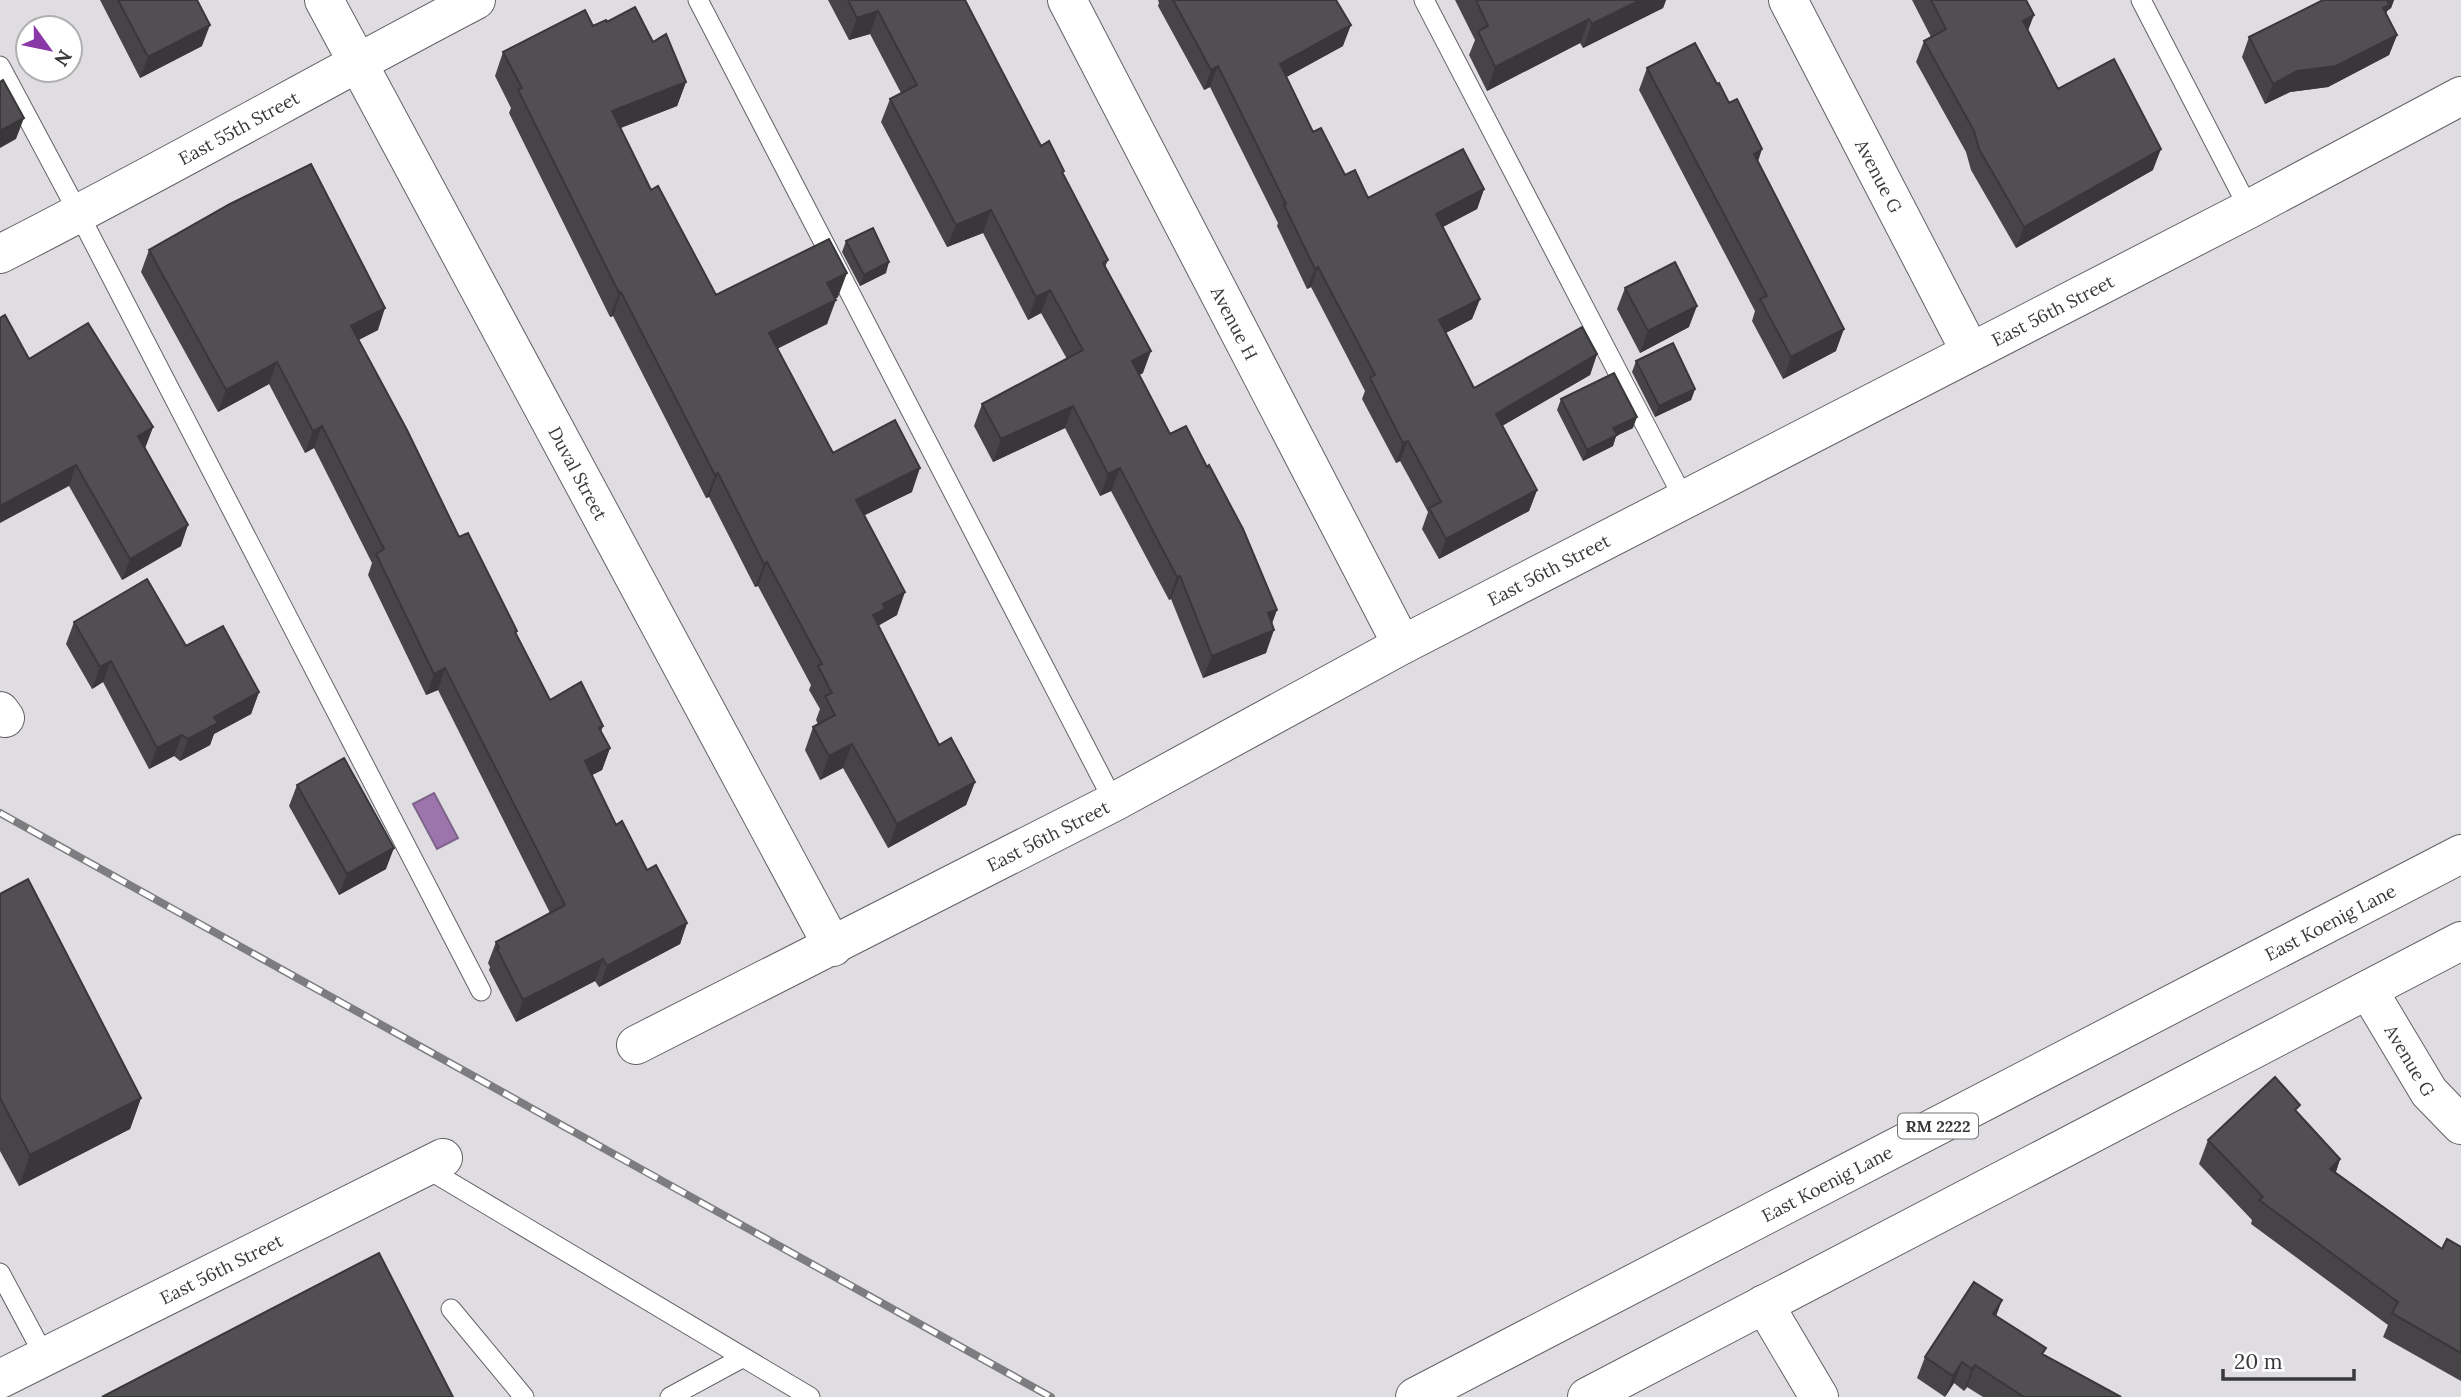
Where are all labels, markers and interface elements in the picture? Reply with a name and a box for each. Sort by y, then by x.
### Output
north arrow [14,14,84,84]
text: N [49,46,77,71]
street label: East 55th Street [174,86,303,170]
street label: Avenue G [1850,134,1908,217]
street label: East 56th Street [1988,269,2118,351]
street label: Avenue H [1206,281,1263,364]
street label: Duval Street [544,422,613,524]
street label: East 56th Street [1484,529,1614,611]
street label: East 56th Street [983,795,1113,876]
street label: East Koenig Lane [2261,878,2400,965]
street label: Avenue G [2379,1019,2441,1101]
road number: RM 2222 [1898,1114,1978,1138]
street label: East Koenig Lane [1757,1140,1896,1227]
street label: East 56th Street [156,1228,286,1309]
scale bar [2223,1338,2354,1382]
text: 20 m [2234,1348,2283,1375]

